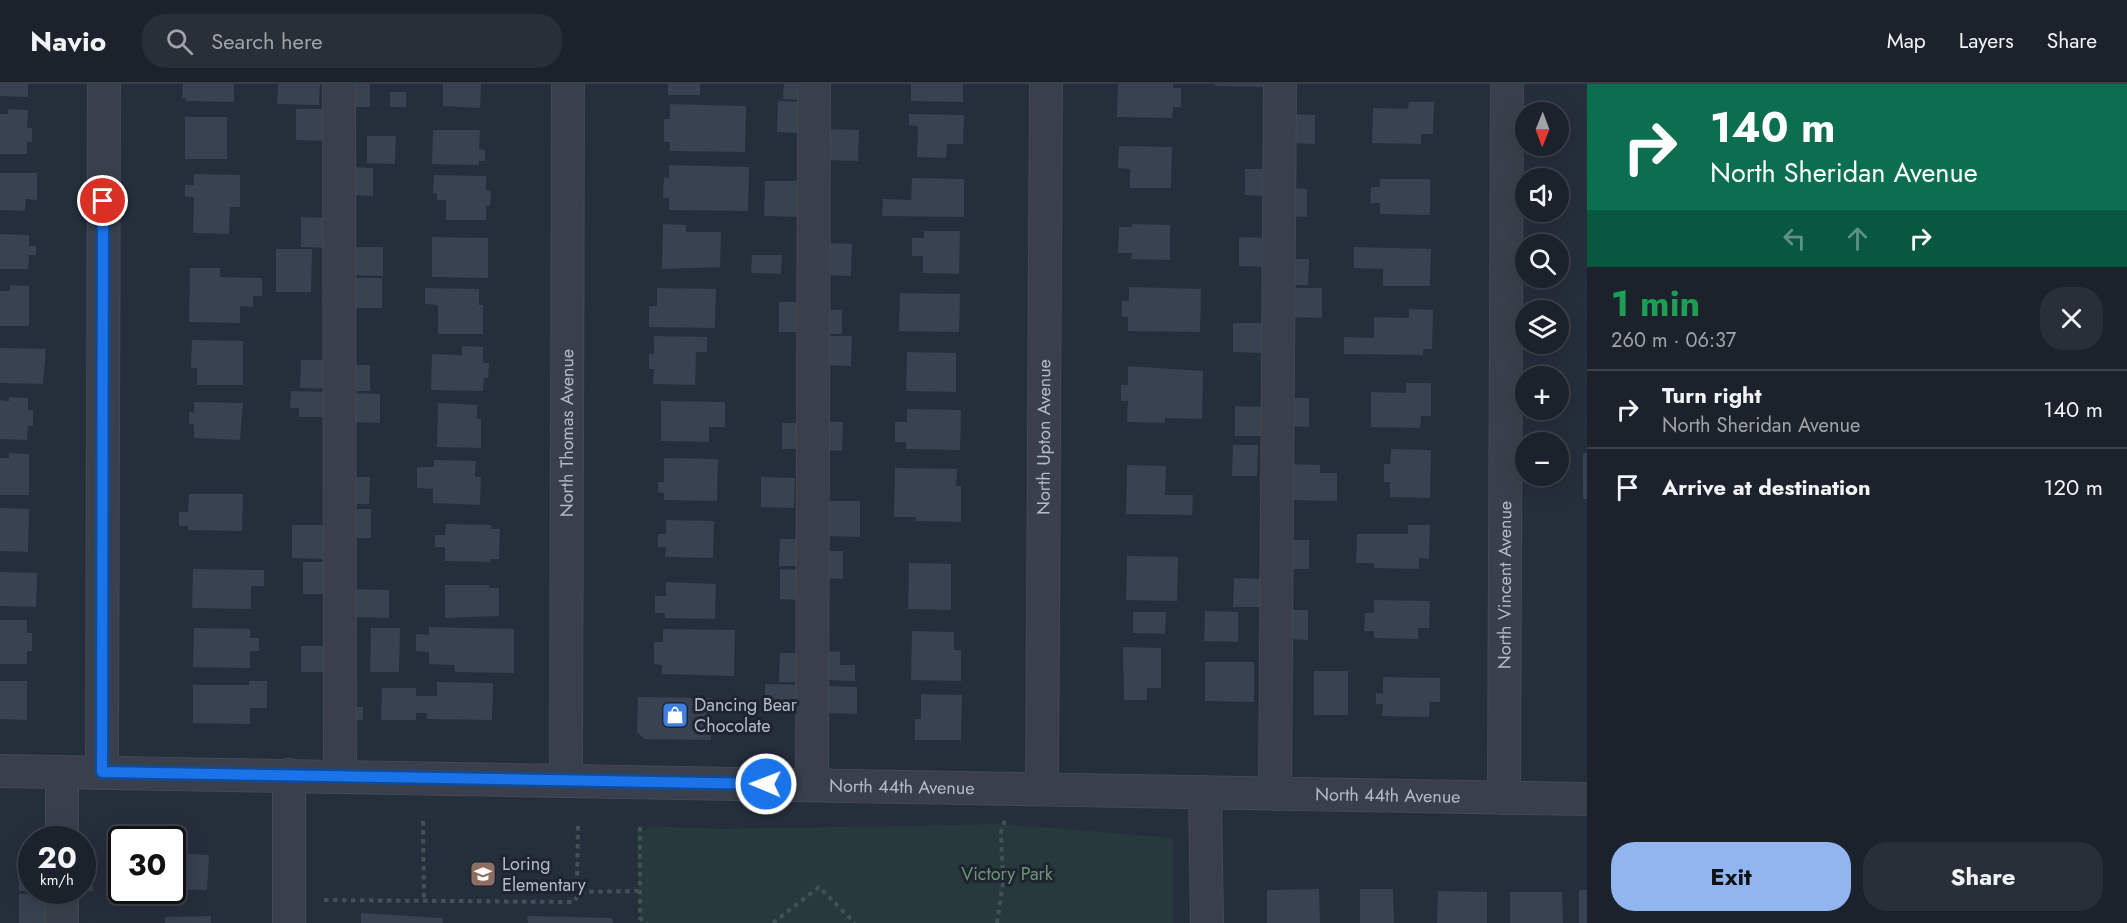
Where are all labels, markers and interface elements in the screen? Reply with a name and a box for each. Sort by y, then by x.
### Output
search box [142,14,562,68]
text: Navio [30,21,106,62]
icon: search [163,25,196,58]
text: Search here [211,25,322,57]
text: Map [1887,26,1926,56]
text: Layers [1959,26,2014,56]
text: Share [2047,26,2097,56]
text: 140 m [1710,97,1836,158]
north arrow [1515,102,1569,156]
map controls [1515,102,1569,486]
icon: right [1611,108,1689,186]
text: North Sheridan Avenue [1710,153,1978,192]
button: sound [1515,168,1569,222]
pin [77,175,128,226]
icon: arrive [86,184,119,217]
icon: left [1778,222,1811,255]
icon: ahead [1841,222,1874,255]
icon: right [1904,222,1937,255]
button: search [1515,234,1569,288]
text: 1 min [1611,277,1700,329]
button: close [2040,287,2103,350]
button: layers [1515,300,1569,354]
text: 260 m · 06:37 [1611,326,1736,355]
street label: North Thomas Avenue [554,349,580,517]
street label: North Upton Avenue [1031,359,1057,515]
button: + [1515,366,1569,420]
text: Turn right [1662,379,1762,411]
icon: right [1611,393,1644,426]
text: 140 m [2043,393,2103,425]
text: North Sheridan Avenue [1662,411,1860,440]
button: − [1515,432,1569,486]
icon: arrive [1611,471,1644,504]
text: Arrive at destination [1662,471,1871,503]
text: 120 m [2044,471,2103,503]
street label: North Vincent Avenue [1492,501,1518,669]
place label: Dancing Bear Chocolate [694,692,798,739]
shop icon: Dancing Bear Chocolate [660,700,690,730]
position arrow [734,752,798,816]
street label: North 44th Avenue [829,773,975,801]
street label: North 44th Avenue [1315,781,1461,810]
speed limit sign: 30 [108,826,186,904]
text: 20 [37,836,77,879]
button: Exit [1611,842,1851,911]
button: Share [1863,842,2103,911]
place label: Loring Elementary [502,851,586,898]
school or university icon: Loring Elementary [468,859,498,889]
park label: Victory Park [961,861,1053,887]
text: km/h [40,869,74,891]

